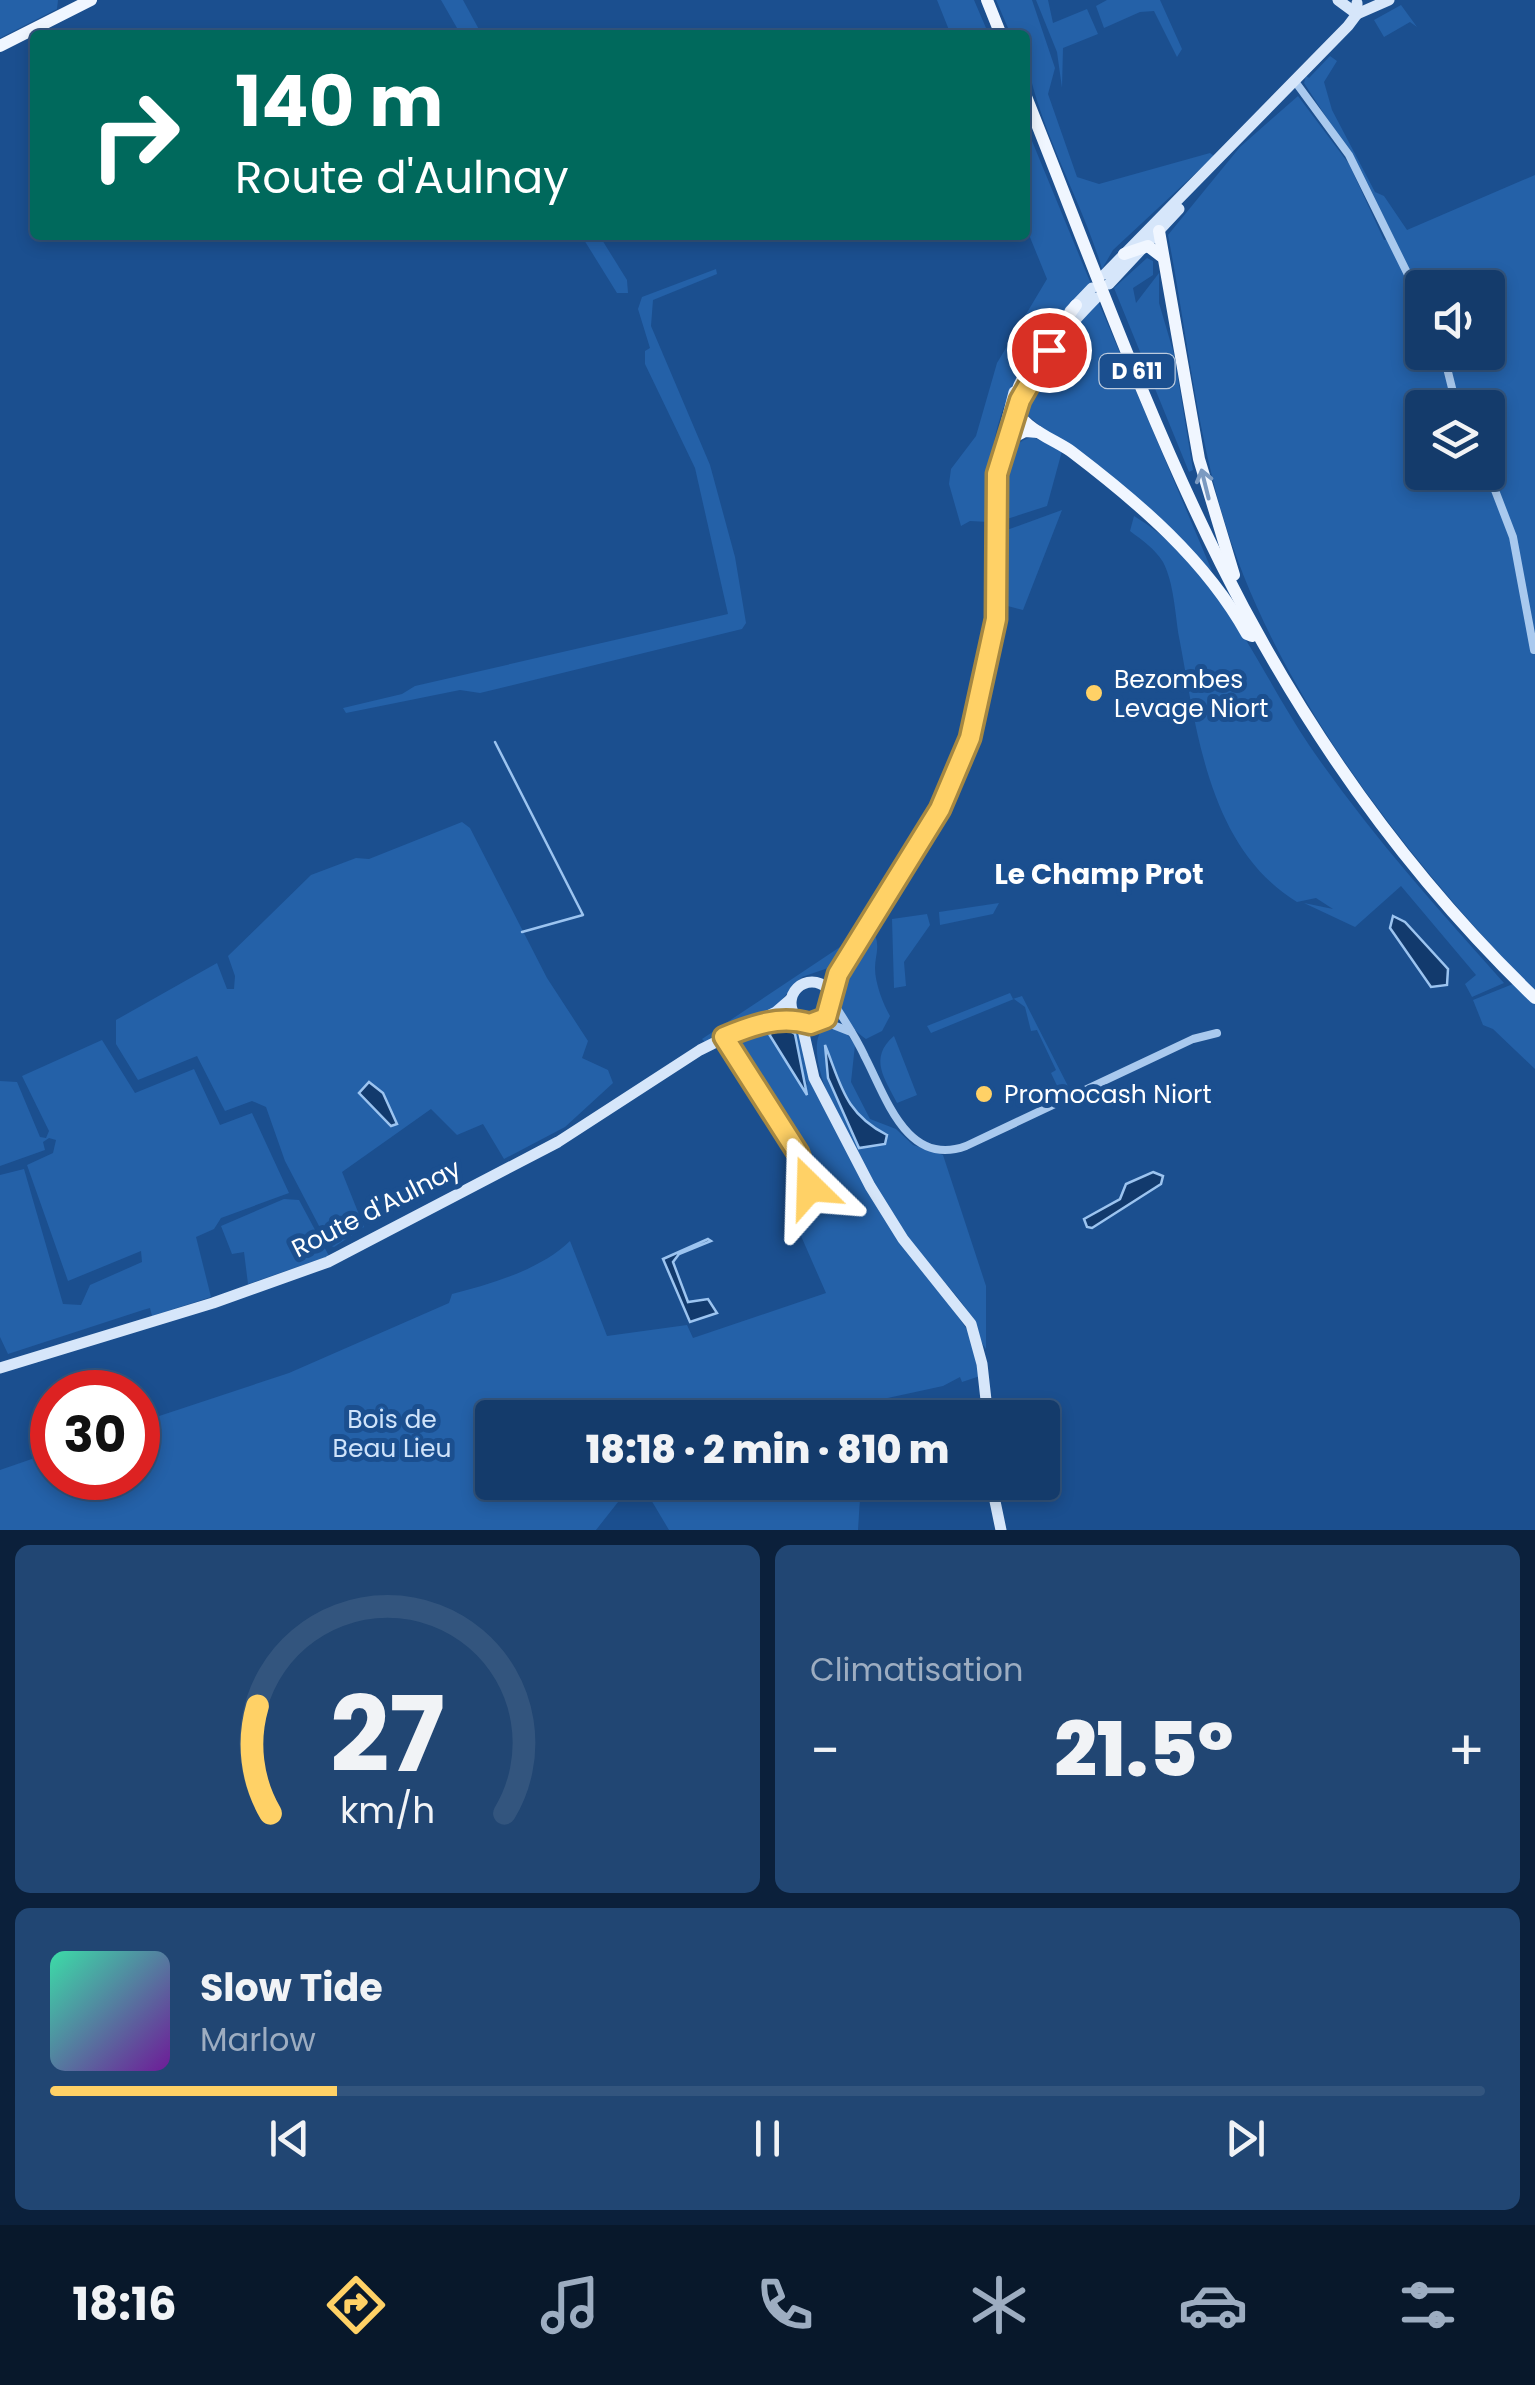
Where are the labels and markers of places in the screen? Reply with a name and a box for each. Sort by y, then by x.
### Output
pin [1007,308,1092,393]
place label: Bezombes Levage Niort [1114,662,1268,726]
marker: Bezombes Levage Niort [1083,682,1105,704]
place label: Promocash Niort [1004,1077,1212,1112]
marker: Promocash Niort [973,1083,995,1105]

